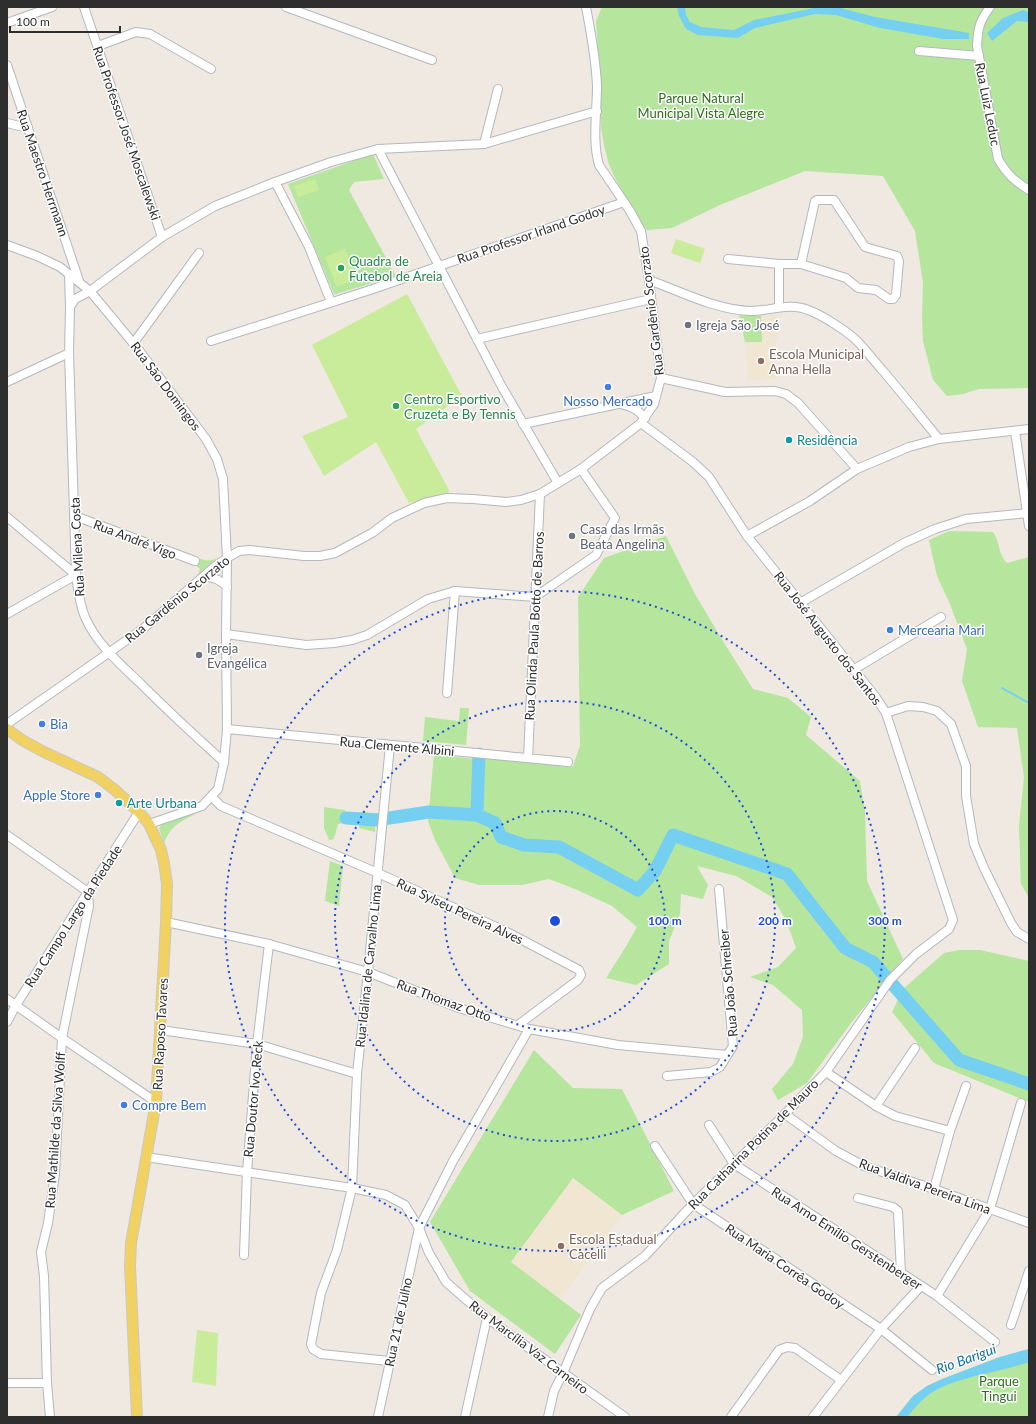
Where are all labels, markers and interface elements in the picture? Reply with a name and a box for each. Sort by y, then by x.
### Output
scale bar [10,8,120,34]
text: 100 m [16,14,50,29]
street label: Rua Professor José Moscalewski [90,44,164,222]
street label: Rua Luiz Leduc [972,61,1004,147]
park label: Parque Natural Municipal Vista Alegre [638,90,765,121]
street label: Rua Maestro Herrmann [14,107,72,239]
street label: Rua Professor Irland Godoy [455,201,607,267]
street label: Rua Gardênio Scorzato [635,246,667,376]
place label: Quadra de Futebol de Areia [349,253,442,284]
marker: Quadra de Futebol de Areia [336,263,346,273]
place label: Igreja São José [696,317,779,333]
marker: Igreja São José [683,320,693,330]
street label: Rua São Domingos [127,338,205,434]
place label: Escola Municipal Anna Hella [769,346,864,377]
marker: Escola Municipal Anna Hella [756,356,766,366]
marker: Nosso Mercado [603,382,613,392]
place label: Centro Esportivo Cruzeta e By Tennis [404,391,516,422]
place label: Nosso Mercado [563,393,653,409]
marker: Centro Esportivo Cruzeta e By Tennis [391,401,401,411]
place label: Residência [797,432,858,448]
marker: Residência [784,435,794,445]
street label: Rua Milena Costa [66,497,88,597]
street label: Rua André Vigo [91,516,179,562]
place label: Casa das Irmãs Beata Angelina [580,521,665,552]
street label: Rua Olinda Paula Botto de Barros [521,531,547,721]
marker: Casa das Irmãs Beata Angelina [567,531,577,541]
street label: Rua Gardênio Scorzato [121,552,233,646]
street label: Rua José Augusto dos Santos [771,568,885,708]
place label: Mercearia Mari [898,622,984,638]
marker: Mercearia Mari [885,625,895,635]
place label: Igreja Evangélica [207,640,267,671]
marker: Igreja Evangélica [194,650,204,660]
place label: Bia [50,716,68,732]
marker: Bia [37,719,47,729]
street label: Rua Clemente Albini [339,733,455,759]
place label: Apple Store [23,787,90,803]
marker: Apple Store [93,790,103,800]
place label: Arte Urbana [127,795,197,811]
marker: Arte Urbana [114,798,124,808]
street label: Rua Campo Largo da Piedade [21,842,125,990]
street label: Rua Sylseu Pereira Alves [394,875,526,948]
street label: Rua Idalina de Carvalho Lima [351,884,385,1048]
text: 100 m [648,913,682,928]
text: 200 m [758,913,792,928]
text: 300 m [868,913,902,928]
centre of rings [548,914,562,928]
street label: Rua João Schreiber [715,928,741,1038]
street label: Rua Thomaz Otto [394,975,494,1025]
street label: Rua Raposo Tavares [149,977,171,1091]
street label: Rua Doutor Ivo Reck [240,1040,266,1158]
street label: Rua Mathilde da Silva Wolff [42,1051,68,1209]
street label: Rua Catharina Potina de Mauro [684,1075,822,1213]
place label: Compre Bem [132,1097,206,1113]
marker: Compre Bem [119,1100,129,1110]
street label: Rua Valdiva Pereira Lima [857,1155,993,1217]
street label: Rua Arno Emílio Gerstenberger [769,1183,926,1293]
street label: Rua Maria Corrêa Godoy [722,1220,848,1312]
place label: Escola Estadual Cacelli [569,1231,657,1262]
marker: Escola Estadual Cacelli [556,1241,566,1251]
street label: Rua 21 de Julho [381,1276,415,1368]
street label: Rua Marcília Vaz Carneiro [466,1297,592,1397]
water label: Rio Barigui [933,1340,999,1377]
park label: Parque Tingui [979,1373,1019,1404]

